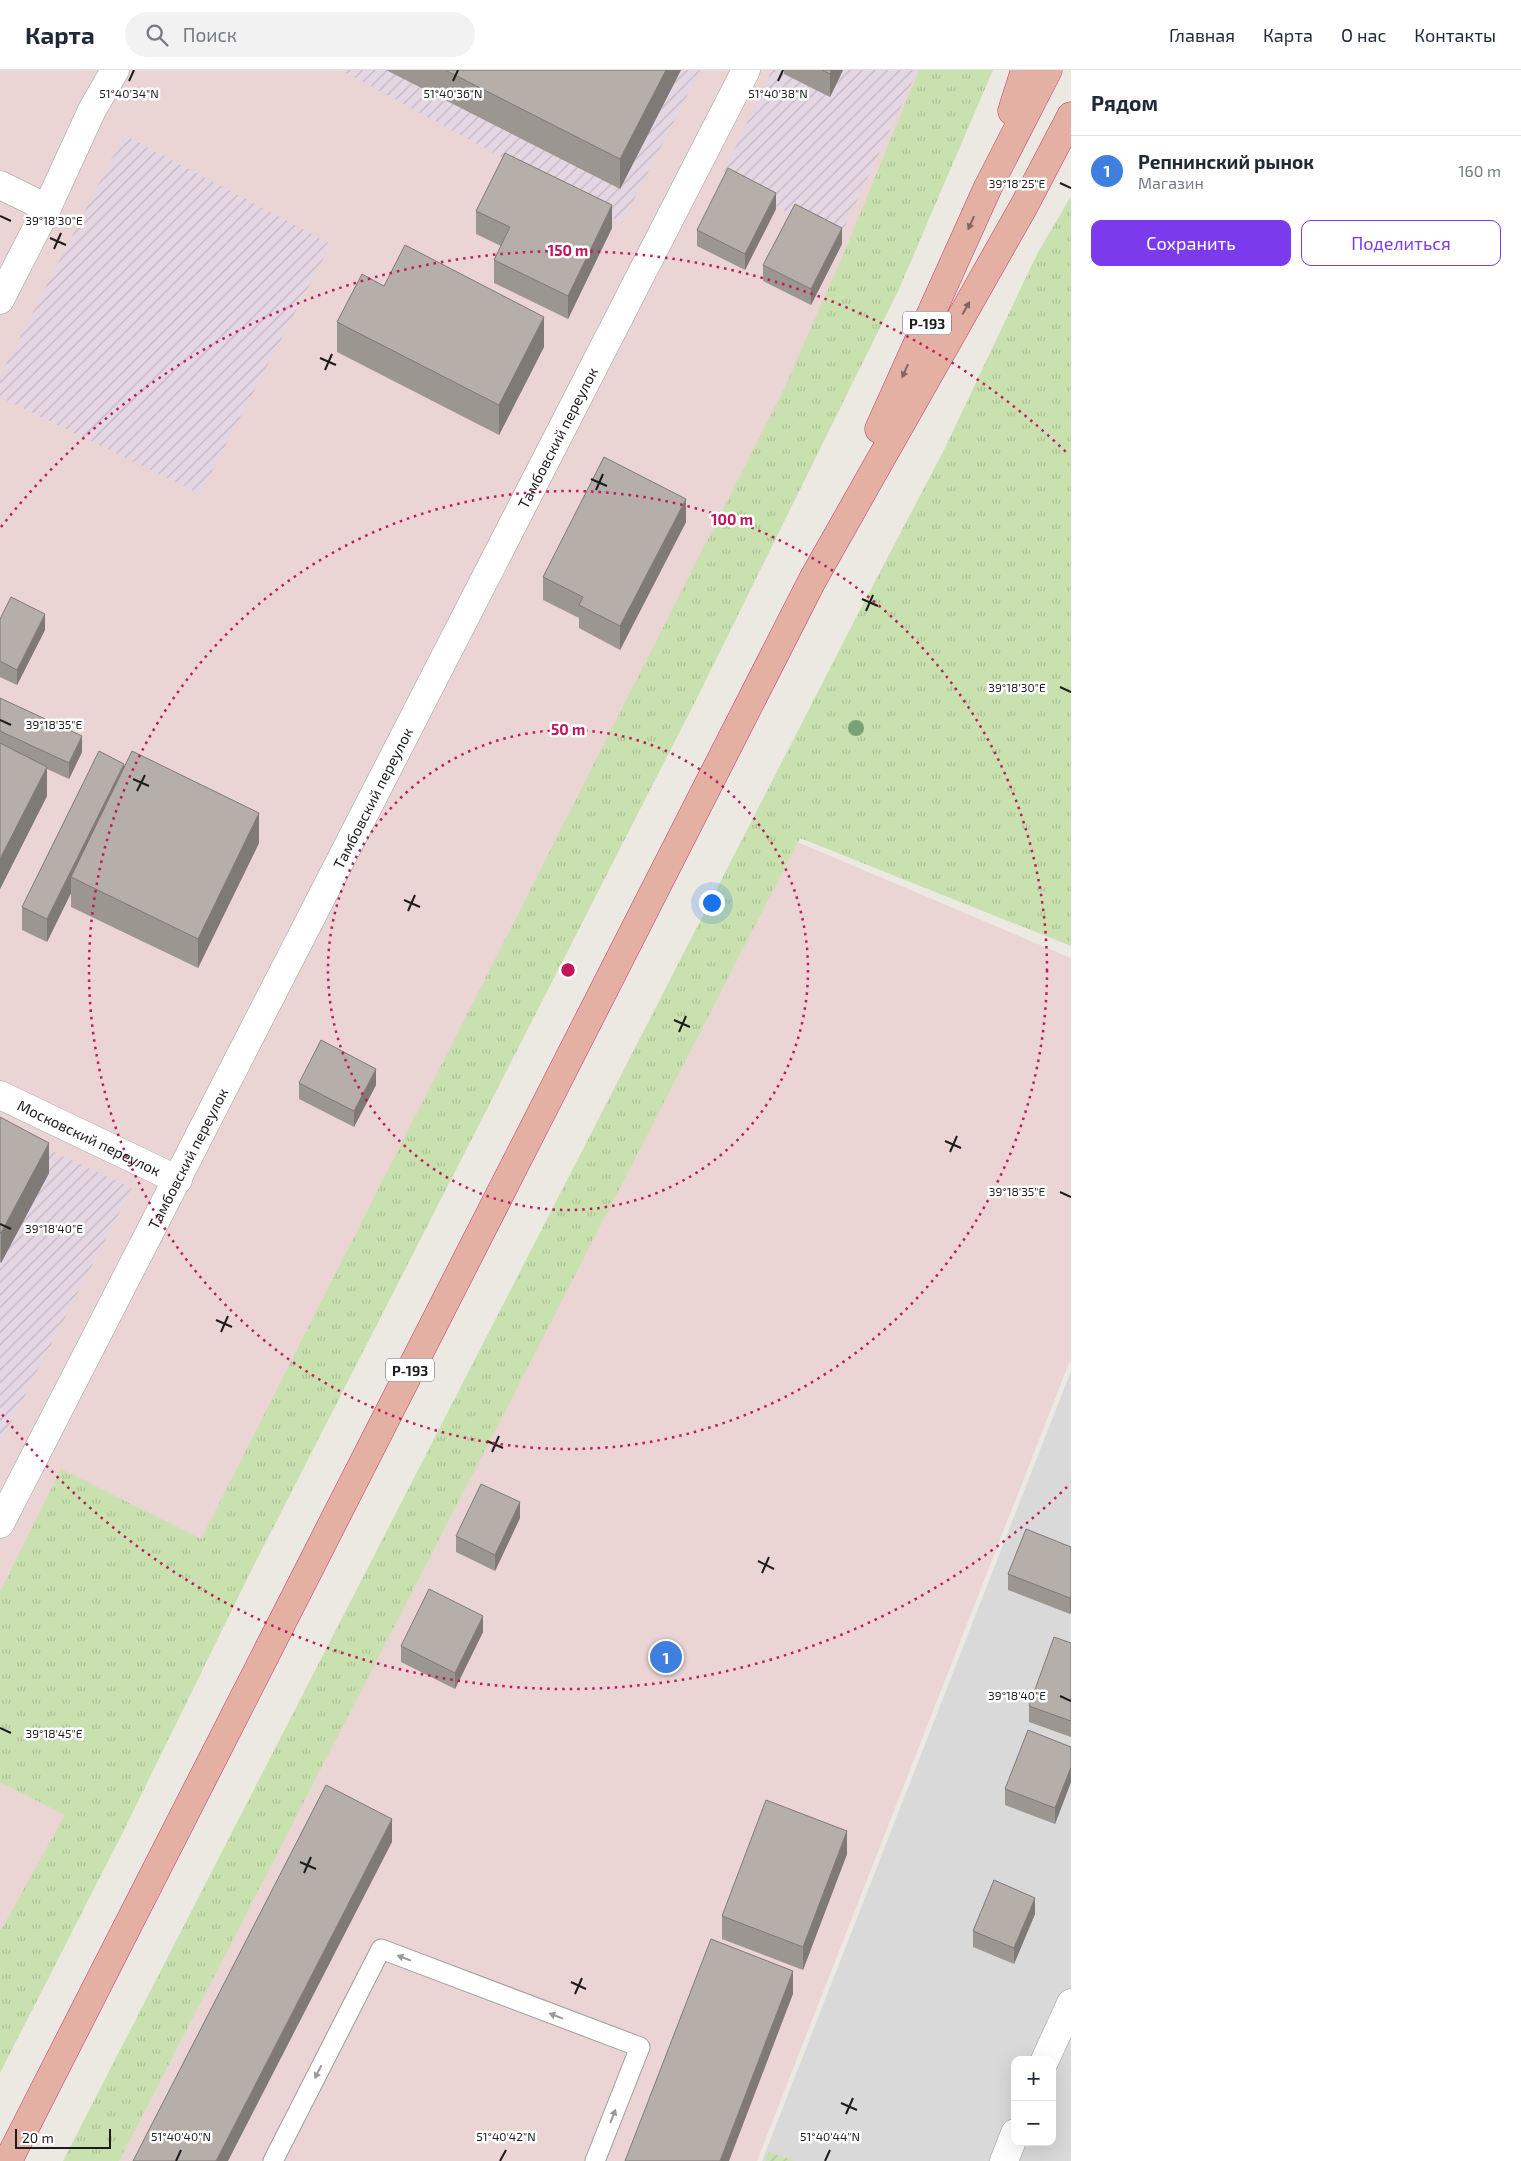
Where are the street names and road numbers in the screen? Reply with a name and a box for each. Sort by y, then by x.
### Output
road number: Р-193 [903,312,951,334]
street label: Тамбовский переулок [514,364,601,511]
street label: Тамбовский переулок [329,724,416,872]
street label: Тамбовский переулок [144,1085,231,1232]
street label: Московский переулок [15,1096,164,1180]
road number: Р-193 [386,1358,434,1382]

